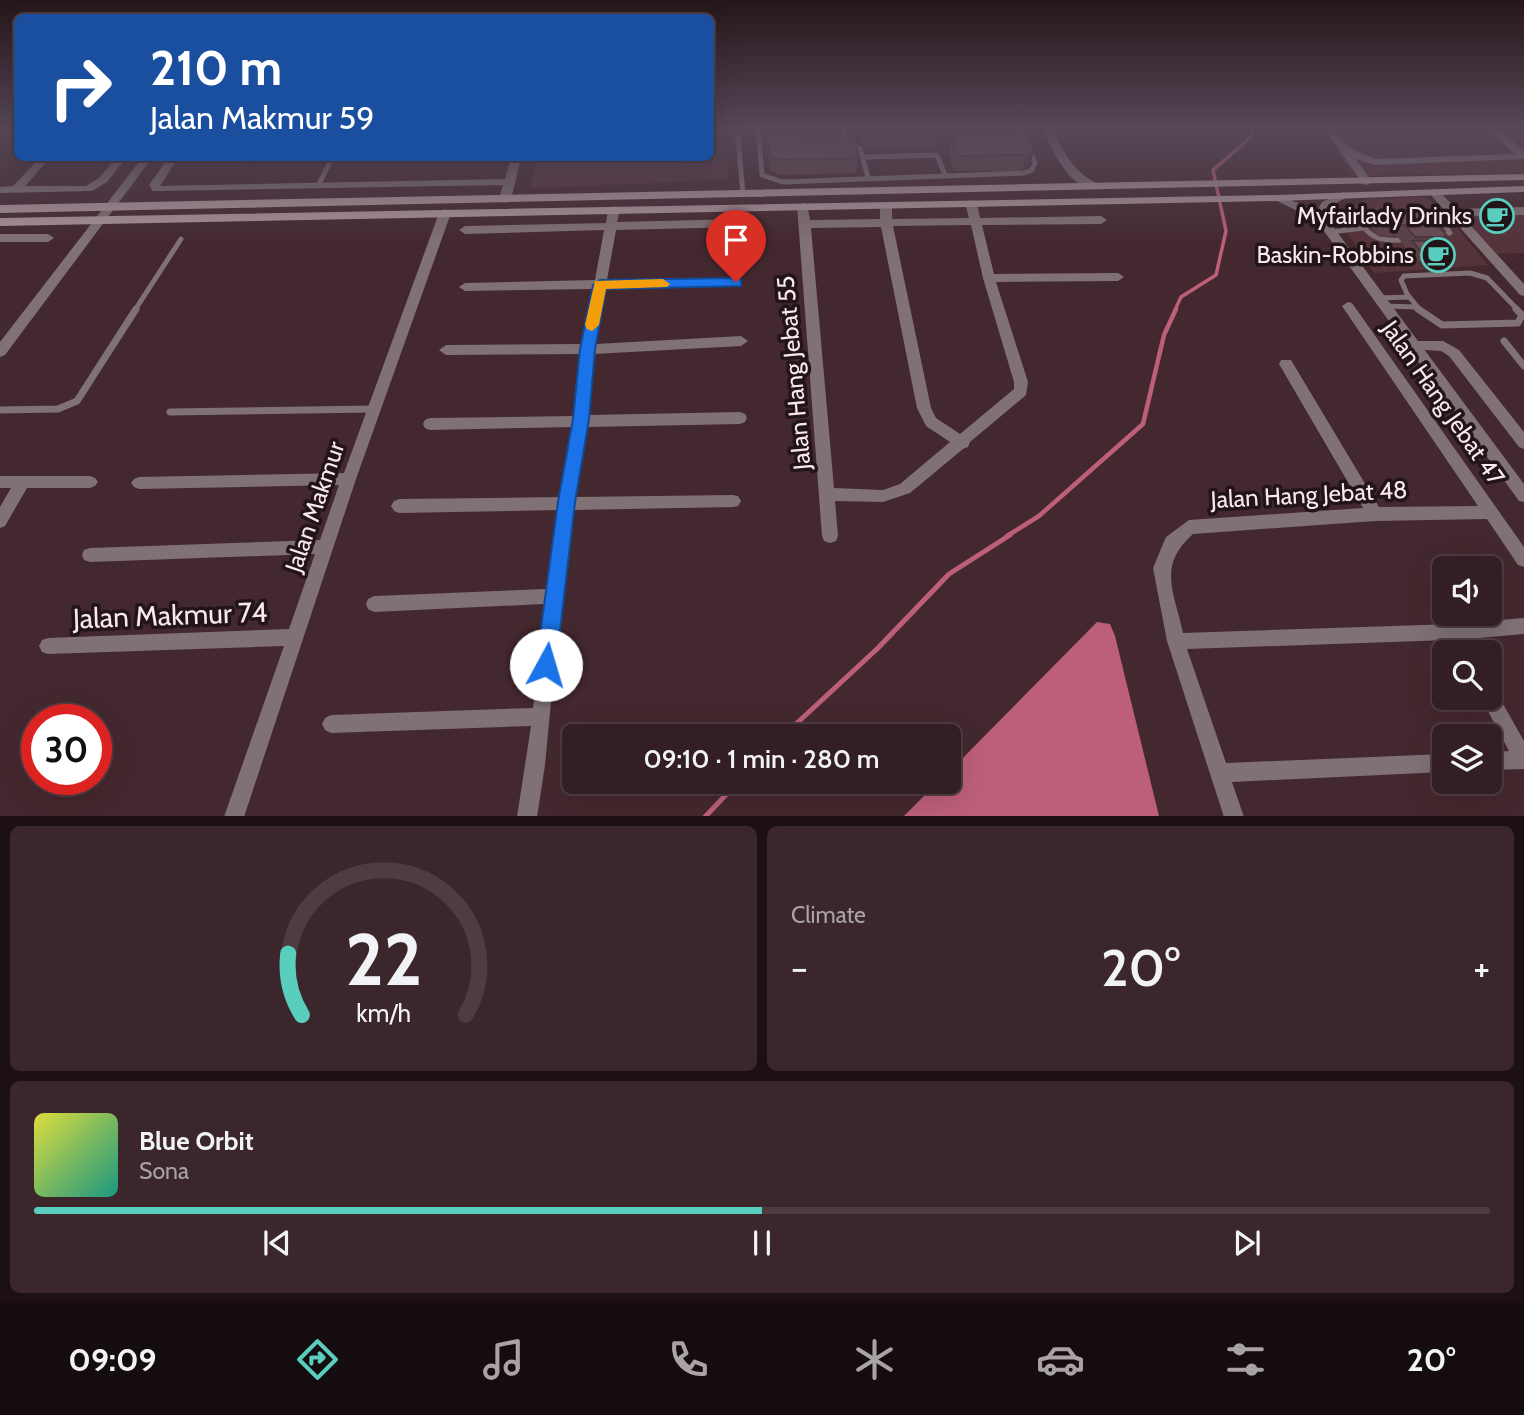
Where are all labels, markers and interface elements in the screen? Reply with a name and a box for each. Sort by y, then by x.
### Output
text: 210 m [150,38,282,97]
icon: right [35,42,126,133]
text: Jalan Makmur 59 [150,98,374,137]
cafe icon: Myfairlady Drinks [1478,197,1516,235]
place label: Myfairlady Drinks [1297,201,1472,230]
pin [706,210,766,282]
icon: arrive [717,221,755,259]
cafe icon: Baskin-Robbins [1419,236,1457,274]
place label: Baskin-Robbins [1256,240,1414,269]
street label: Jalan Hang Jebat 55 [771,275,817,472]
street label: Jalan Hang Jebat 47 [1375,314,1511,491]
street label: Jalan Makmur [278,437,351,577]
street label: Jalan Hang Jebat 48 [1209,475,1408,514]
map controls [1432,556,1502,794]
button: sound [1432,556,1502,626]
street label: Jalan Makmur 74 [71,595,268,635]
position arrow [509,628,583,702]
button: search [1432,640,1502,710]
speed limit sign: 30 [21,704,112,795]
button: layers [1432,724,1502,794]
text: 09:10 · 1 min · 280 m [644,743,879,775]
text: Climate [791,901,866,929]
text: 22 [345,915,422,1003]
text: 20° [1101,936,1180,999]
text: − [791,944,808,991]
text: + [1473,944,1490,991]
text: km/h [356,997,411,1027]
text: Blue Orbit [139,1125,254,1157]
text: Sona [139,1157,189,1185]
icon: previous [258,1224,296,1262]
icon: pause [743,1224,781,1262]
icon: next [1228,1224,1266,1262]
icon: directions [293,1335,342,1384]
icon: music [479,1335,528,1384]
icon: phone [664,1335,713,1384]
icon: climate [850,1335,899,1384]
icon: car [1036,1335,1085,1384]
icon: filters [1221,1335,1270,1384]
text: 09:09 [68,1340,157,1379]
text: 20° [1407,1340,1456,1379]

